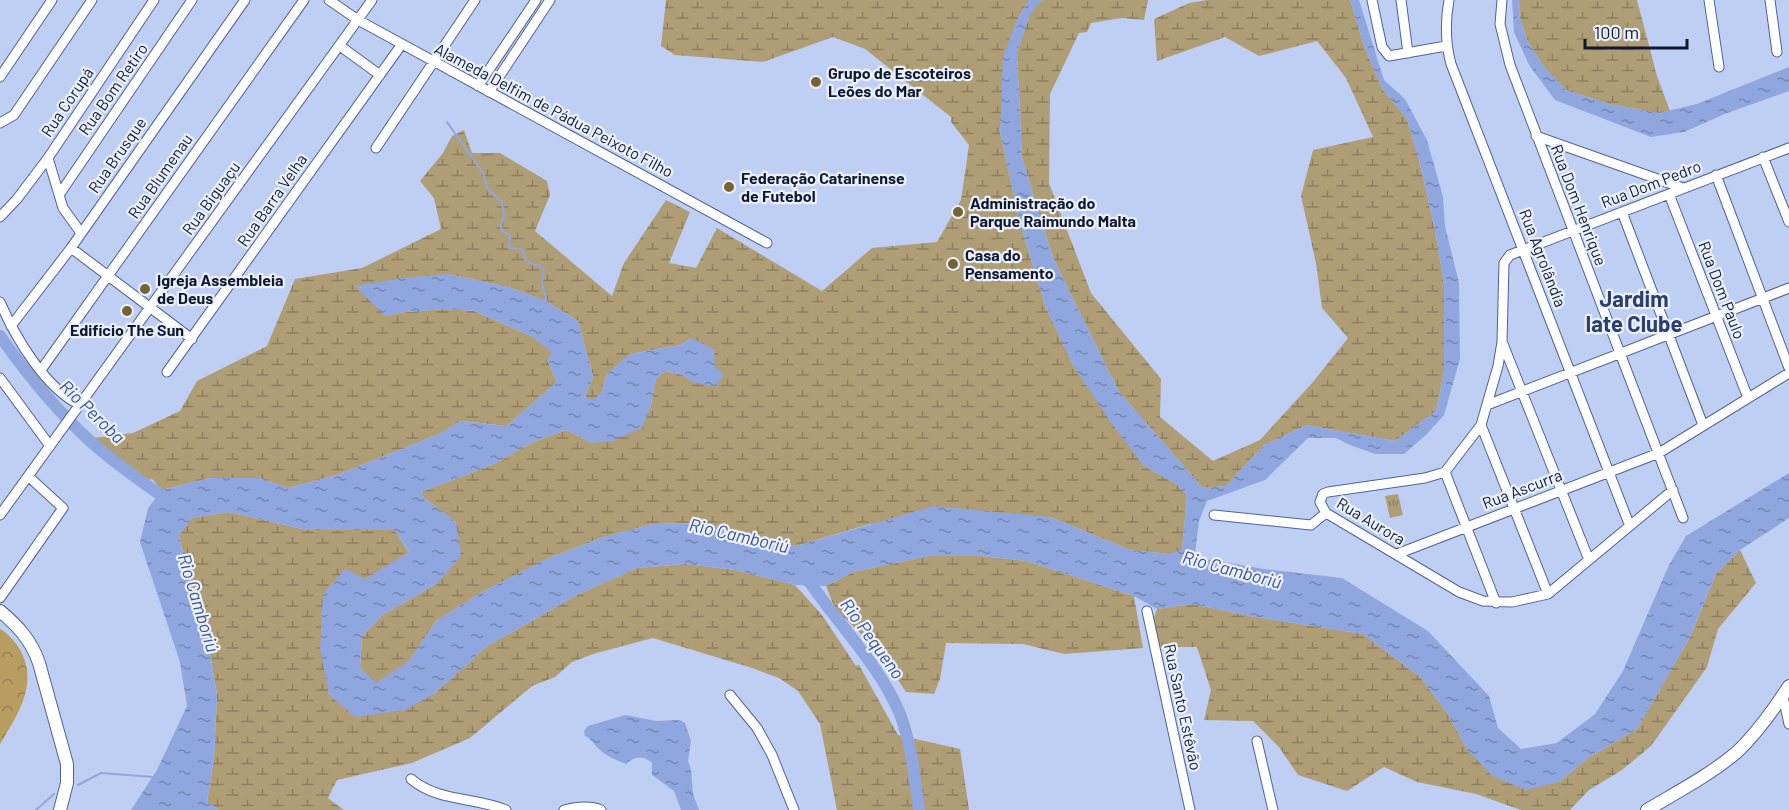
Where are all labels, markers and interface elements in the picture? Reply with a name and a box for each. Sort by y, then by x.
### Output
scale bar [1585,12,1687,50]
text: 100 m [1594,21,1639,43]
street label: Alameda Delfim de Pádua Peixoto Filho [432,38,677,181]
street label: Rua Bom Retiro [74,39,151,138]
street label: Rua Corupá [36,63,97,140]
place label: Grupo de Escoteiros Leões do Mar [828,63,971,100]
marker: Grupo de Escoteiros Leões do Mar [809,75,823,89]
street label: Rua Brusque [84,113,150,196]
street label: Rua Blumenau [123,130,196,222]
street label: Rua Dom Henrique [1548,142,1611,268]
street label: Rua Barra Velha [233,150,310,250]
street label: Rua Dom Pedro [1598,156,1704,211]
street label: Rua Biguaçu [178,157,244,238]
place label: Federação Catarinense de Futebol [741,168,905,205]
marker: Federação Catarinense de Futebol [722,180,736,194]
place label: Administração do Parque Raimundo Malta [970,193,1136,230]
marker: Administração do Parque Raimundo Malta [951,205,965,219]
street label: Rua Agrolândia [1516,206,1571,310]
street label: Rua Dom Paulo [1695,238,1750,341]
place label: Casa do Pensamento [965,245,1054,282]
marker: Casa do Pensamento [946,257,960,271]
place label: Igreja Assembleia de Deus [157,270,283,307]
marker: Igreja Assembleia de Deus [138,282,152,296]
district label: Jardim Iate Clube [1586,285,1682,336]
marker: Edifício The Sun [120,304,134,318]
place label: Edifício The Sun [70,320,184,339]
water label: Rio Peroba [55,375,130,448]
street label: Rua Ascurra [1479,465,1564,512]
street label: Rua Aurora [1334,493,1409,548]
water label: Rio Camboriú [687,513,791,557]
water label: Rio Camboriú [1180,545,1284,593]
water label: Rio Camboriú [174,551,224,655]
water label: Rio Pequeno [836,594,910,683]
street label: Rua Santo Estêvão [1161,642,1206,772]

